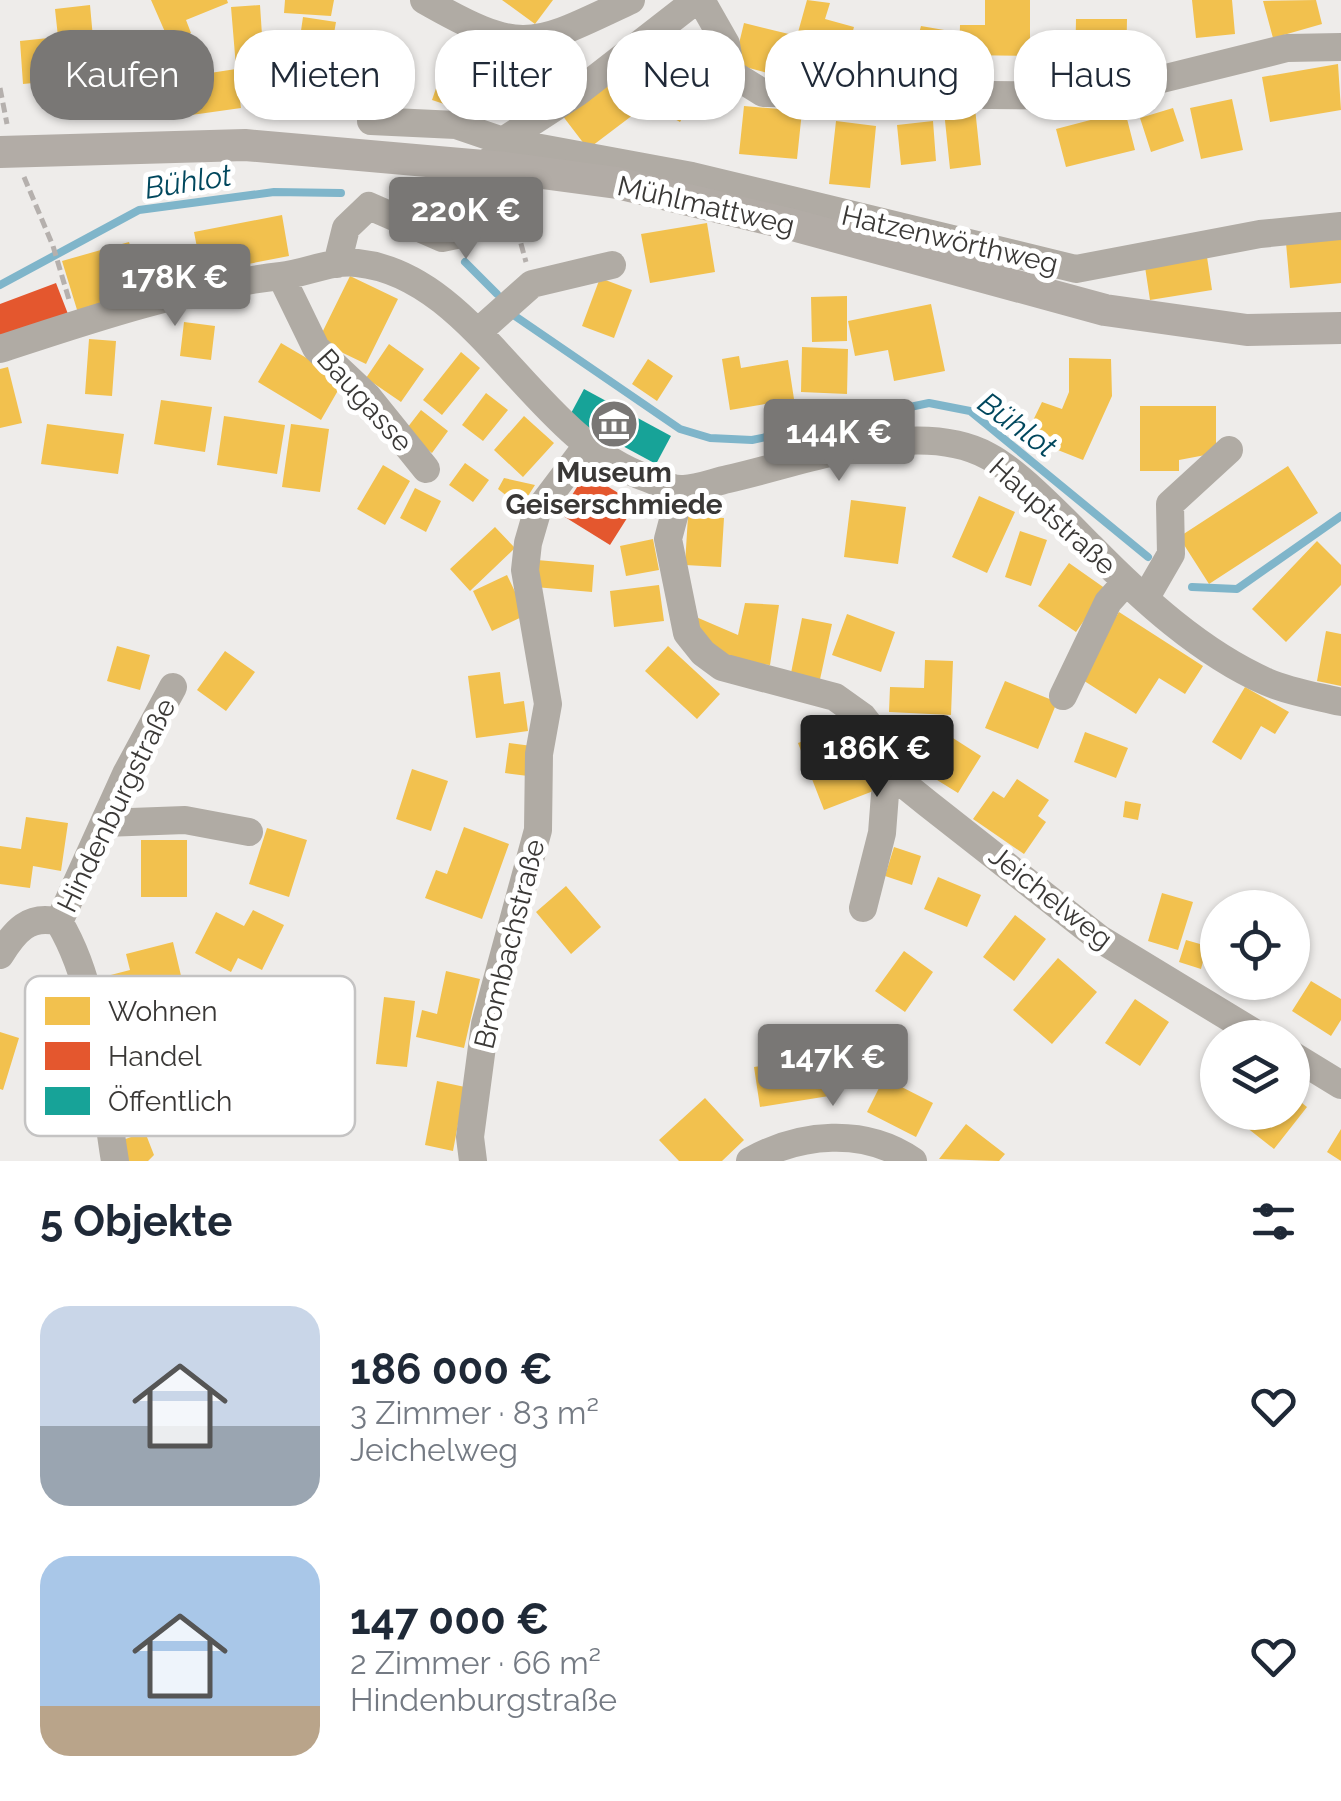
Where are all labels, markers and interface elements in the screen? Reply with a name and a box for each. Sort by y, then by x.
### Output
chip: Kaufen [30,30,214,120]
chip: Mieten [234,30,415,120]
chip: Filter [435,30,587,120]
chip: Neu [607,30,745,120]
chip: Wohnung [765,30,994,120]
chip: Haus [1014,30,1167,120]
water label: Bühlot [142,157,234,206]
street label: Mühlmattweg [614,169,798,242]
pin: 220K € [385,177,547,262]
text: 220K € [411,191,521,228]
street label: Hatzenwörthweg [838,199,1061,280]
pin: 178K € [94,244,256,329]
text: 178K € [121,258,229,295]
street label: Baugasse [310,342,419,458]
water label: Bühlot [972,385,1063,465]
museum icon: Museum Geiserschmiede [588,398,640,450]
pin: 144K € [758,399,920,484]
text: 144K € [786,413,892,450]
street label: Hauptstraße [983,451,1123,582]
place label: Museum Geiserschmiede [505,456,723,521]
street label: Hindenburgstraße [50,693,183,917]
pin: 186K € [796,715,958,800]
text: 186K € [823,729,931,766]
street label: Brombachstraße [468,836,551,1052]
street label: Jeichelweg [983,839,1119,956]
map controls [1200,890,1310,1130]
button: locate [1200,890,1310,1000]
legend [25,976,355,1136]
text: Wohnen [108,995,218,1028]
button: layers [1200,1020,1310,1130]
pin: 147K € [752,1024,914,1109]
text: 147K € [780,1038,886,1075]
text: Handel [108,1040,202,1073]
text: Öffentlich [108,1085,232,1118]
icon: filters [1246,1194,1301,1249]
text: 5 Objekte [40,1197,232,1246]
text: 186 000 € [350,1345,553,1394]
icon: home [120,1346,240,1466]
icon: heart [1246,1379,1301,1434]
text: 3 Zimmer · 83 m² [350,1394,599,1431]
text: Jeichelweg [350,1431,518,1468]
text: 147 000 € [350,1595,549,1644]
icon: home [120,1596,240,1716]
icon: heart [1246,1629,1301,1684]
text: 2 Zimmer · 66 m² [350,1644,601,1681]
text: Hindenburgstraße [350,1681,617,1718]

